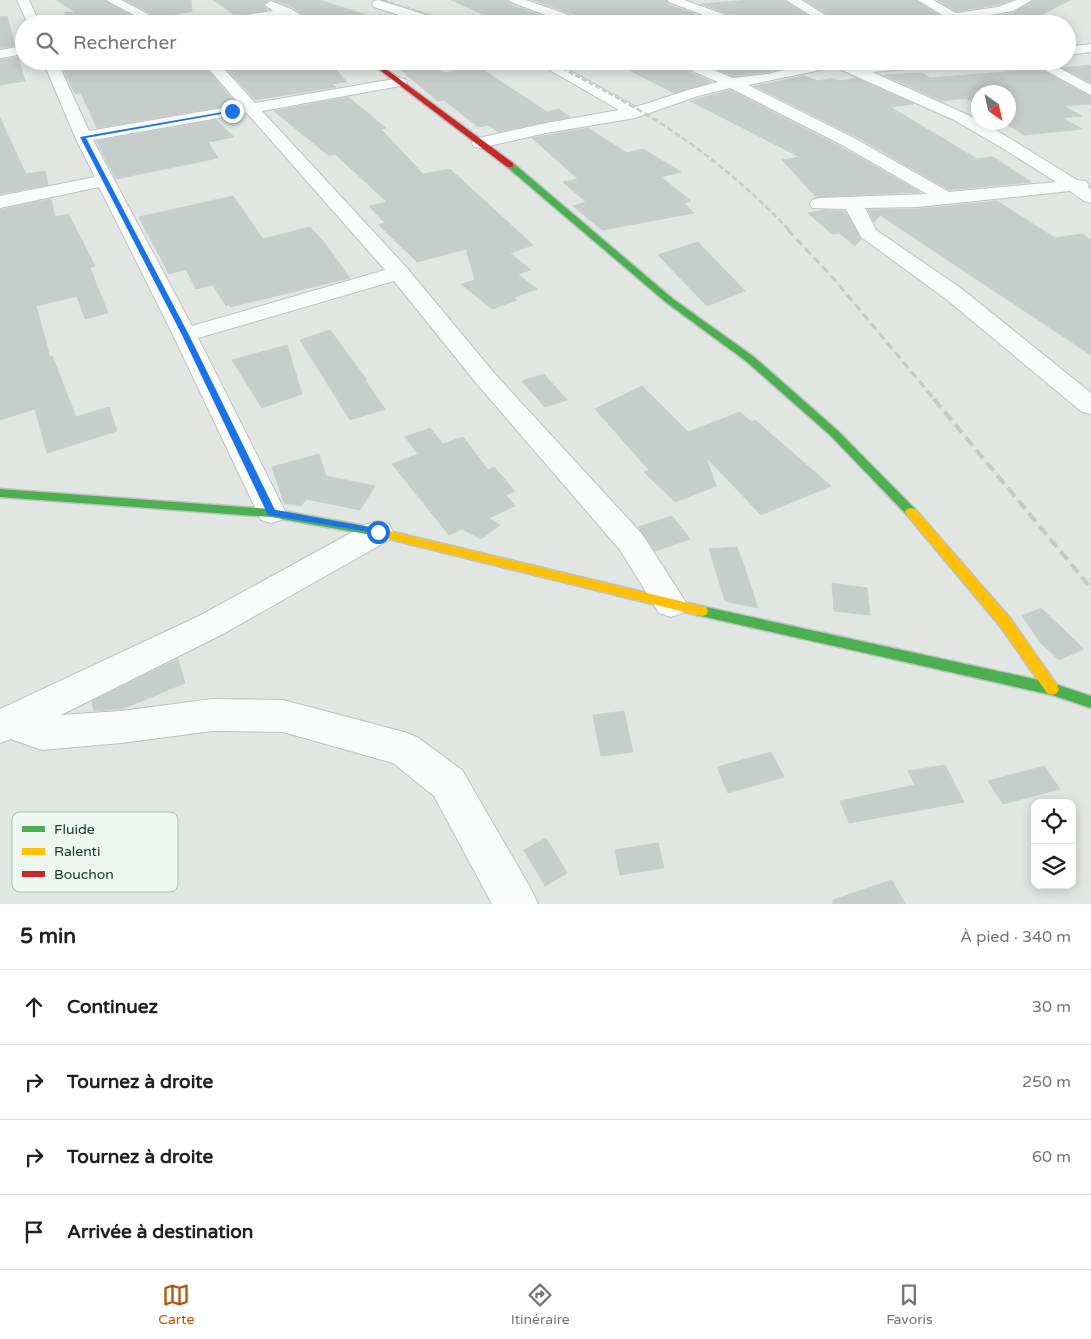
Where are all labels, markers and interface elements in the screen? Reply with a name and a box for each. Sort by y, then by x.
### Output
search box [15,15,1076,70]
icon: search [33,29,61,57]
text: Rechercher [73,32,176,54]
north arrow [971,85,1016,130]
route end [221,100,244,123]
route start [367,521,390,544]
map controls [1031,799,1076,889]
button: locate [1031,799,1076,844]
legend [12,812,178,892]
text: Fluide [54,821,95,838]
text: Ralenti [54,843,100,860]
button: layers [1031,844,1076,889]
text: Bouchon [54,866,114,883]
text: 5 min [20,924,76,949]
text: À pied · 340 m [960,927,1071,947]
icon: ahead [20,993,48,1021]
text: Continuez [67,996,158,1018]
text: 30 m [1032,997,1071,1017]
icon: right [20,1068,48,1096]
text: Tournez à droite [67,1071,213,1093]
text: 250 m [1022,1072,1071,1092]
icon: right [20,1143,48,1171]
text: Tournez à droite [67,1146,213,1168]
text: 60 m [1032,1147,1071,1167]
icon: arrive [20,1218,48,1246]
text: Arrivée à destination [67,1221,253,1243]
tab: Carte [158,1281,194,1328]
tab: Itinéraire [511,1281,570,1328]
tab: Favoris [886,1281,933,1328]

